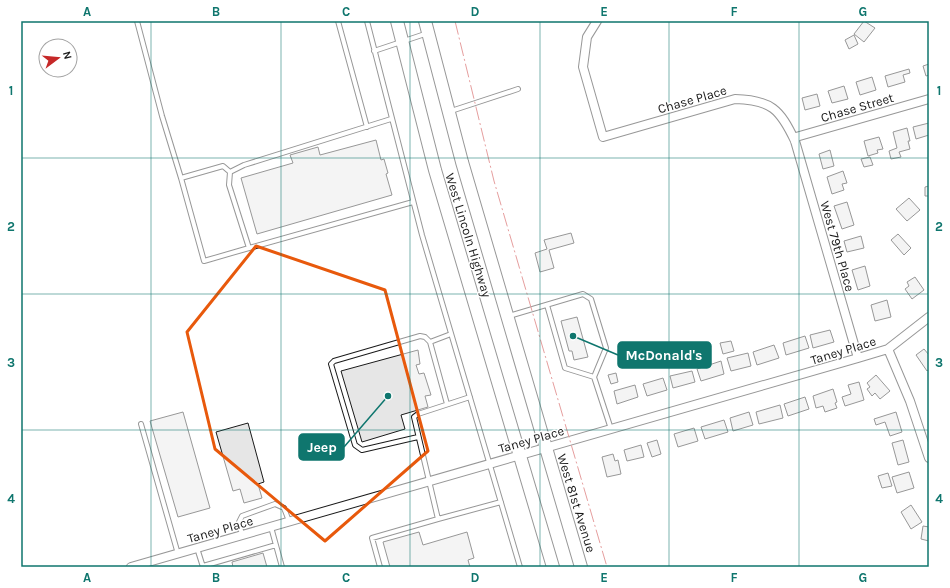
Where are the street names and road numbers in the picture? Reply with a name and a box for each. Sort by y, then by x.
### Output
street label: Chase Place [656,82,729,116]
street label: Chase Street [819,90,895,125]
street label: West Lincoln Highway [442,171,495,299]
street label: West 79th Place [817,199,858,293]
street label: Taney Place [809,333,878,368]
street label: Taney Place [497,423,566,456]
street label: West 81st Avenue [554,452,599,555]
street label: Taney Place [186,513,255,546]

